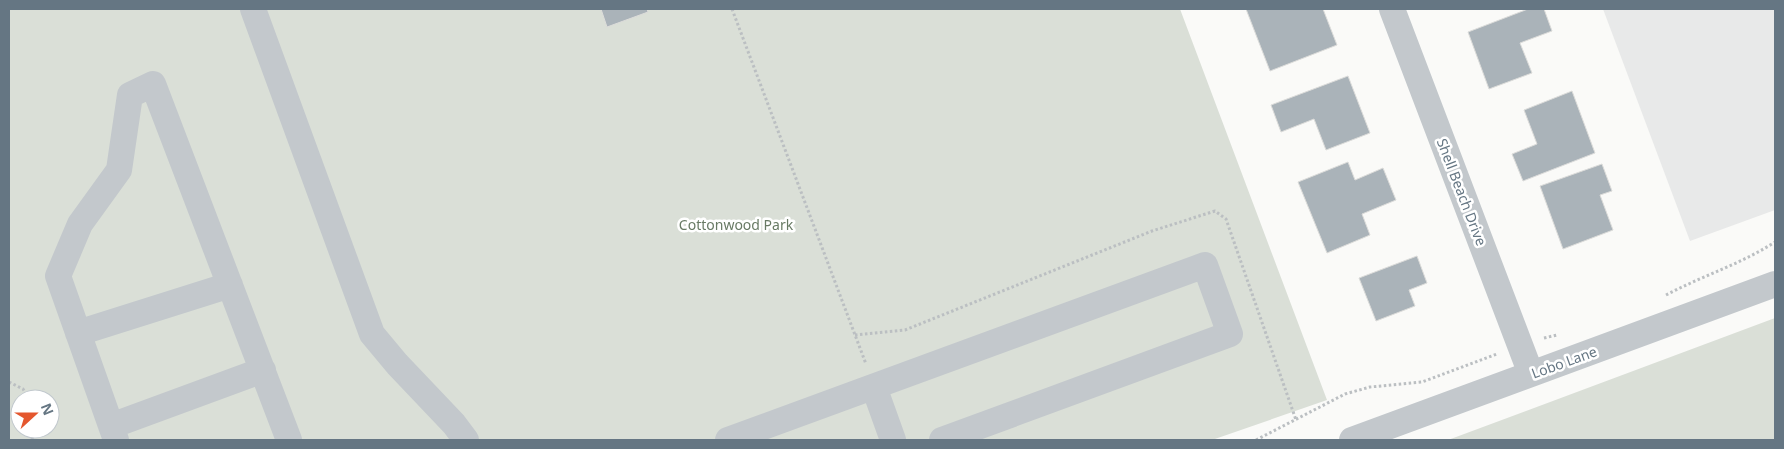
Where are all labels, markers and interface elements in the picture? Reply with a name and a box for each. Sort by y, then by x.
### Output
street label: Shell Beach Drive [1433,136,1491,249]
park label: Cottonwood Park [679,215,794,234]
street label: Lobo Lane [1529,341,1599,383]
north arrow [10,389,60,439]
text: N [37,400,59,418]

